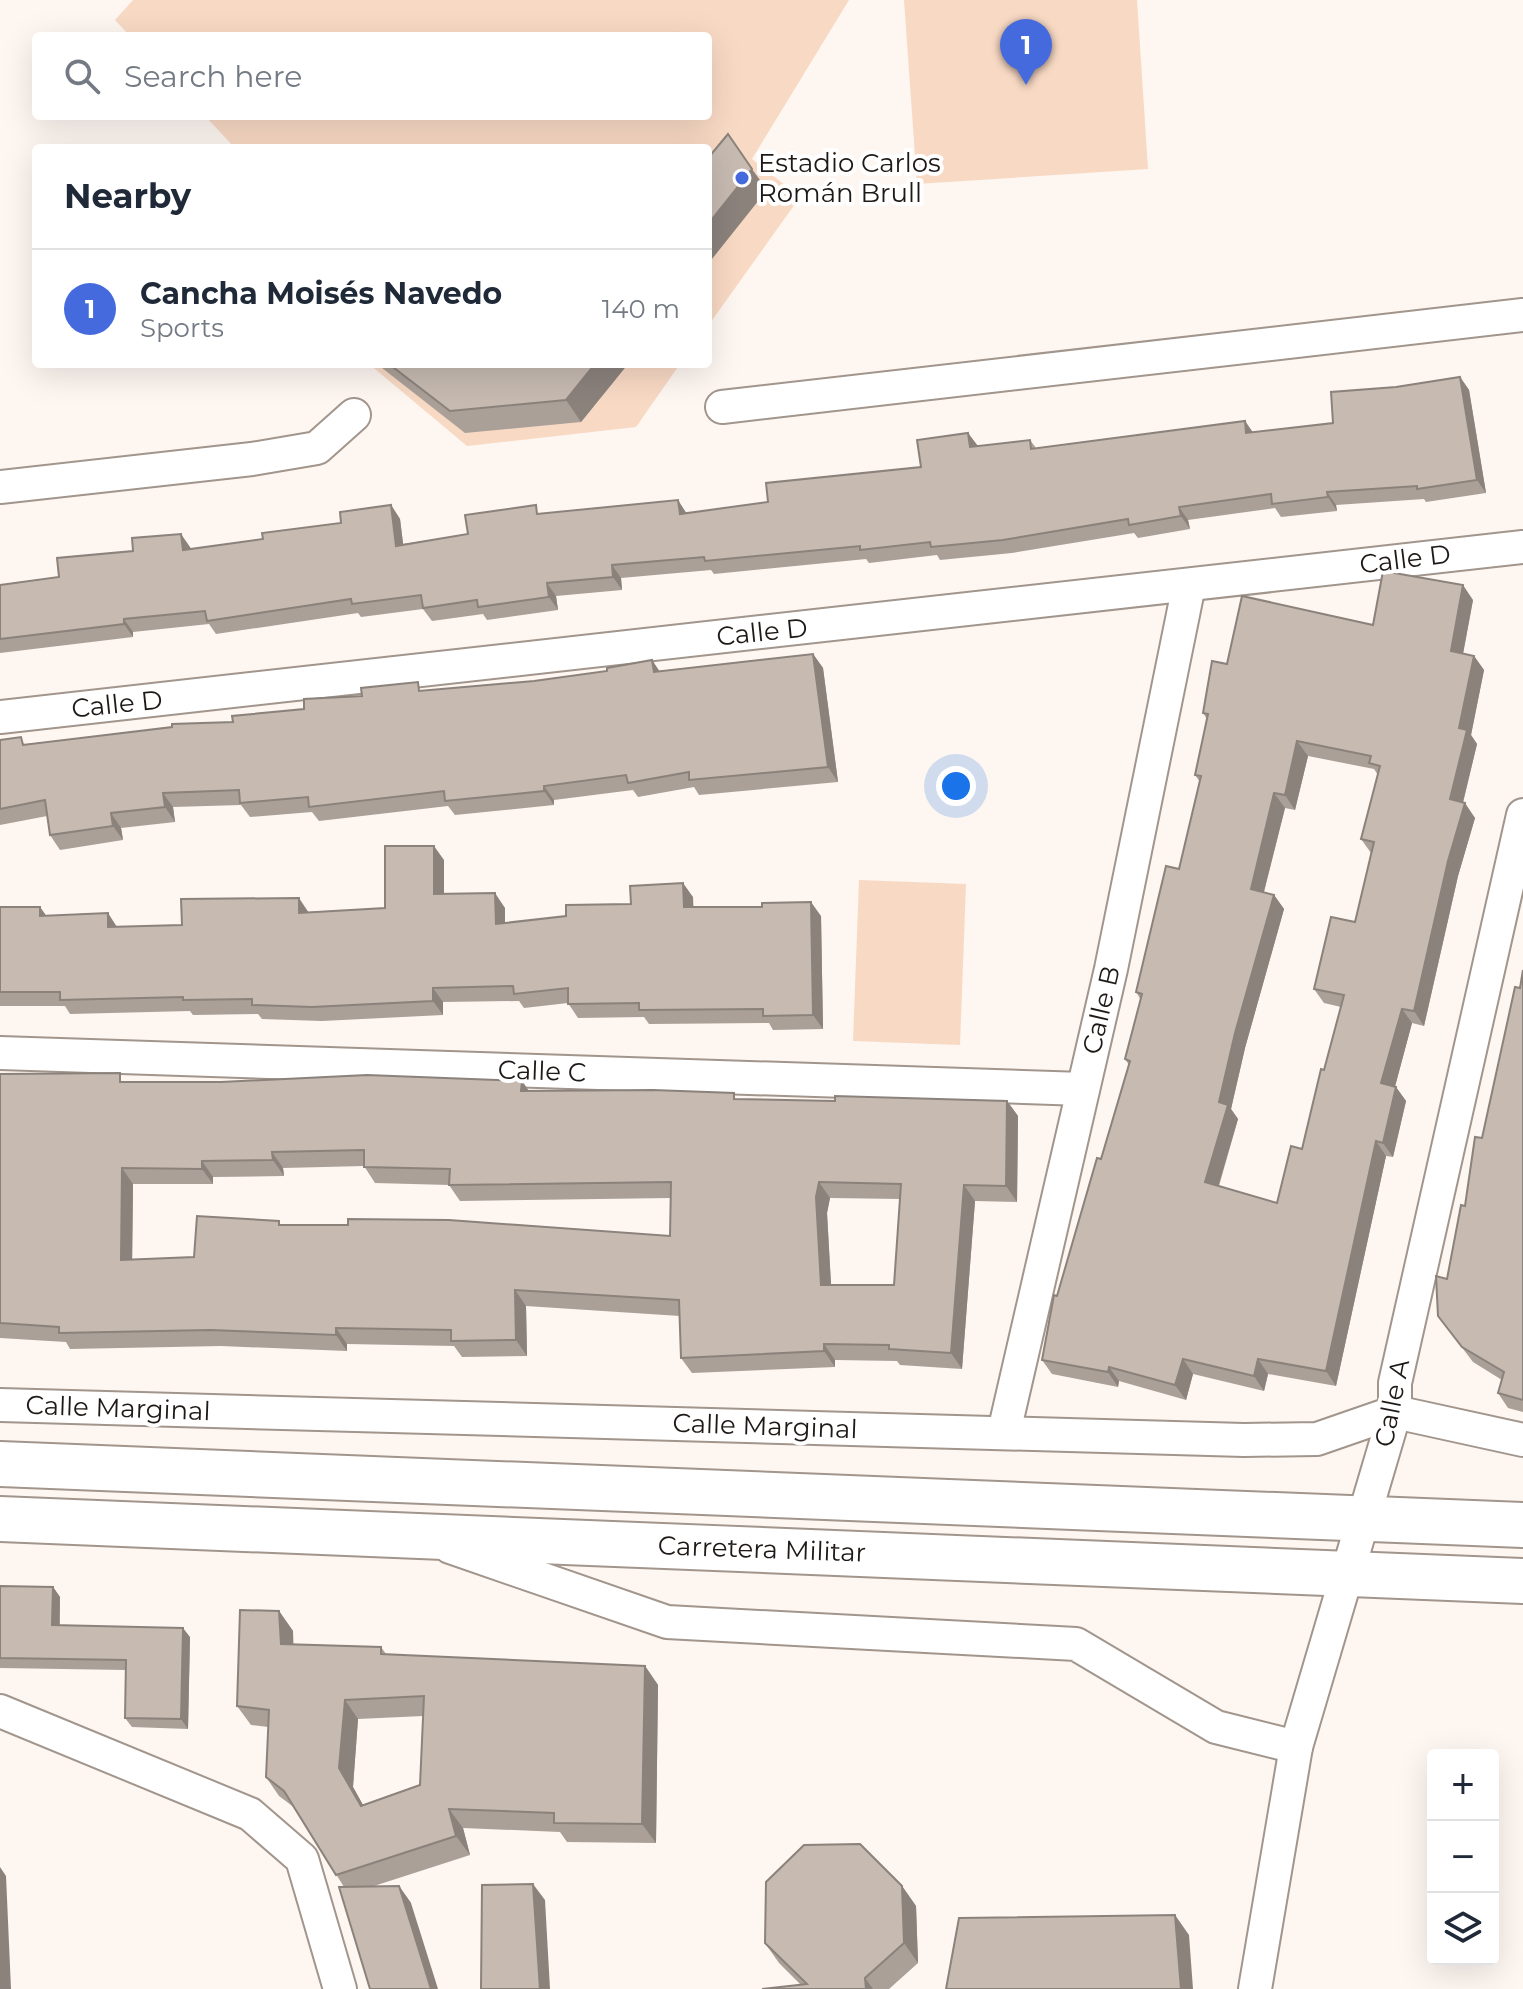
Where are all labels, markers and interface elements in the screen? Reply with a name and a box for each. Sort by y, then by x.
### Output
pin: 1 [1000,19,1052,85]
search box [32,32,712,120]
icon: search [60,54,104,98]
text: Search here [124,58,302,95]
place label: Estadio Carlos Román Brull [758,147,941,209]
marker: Estadio Carlos Román Brull [733,169,751,187]
text: Nearby [64,175,191,217]
text: Cancha Moisés Navedo [140,275,502,312]
text: 1 [85,293,95,325]
text: 140 m [602,293,680,325]
text: Sports [140,312,224,344]
street label: Calle D [1358,538,1452,580]
street label: Calle D [715,611,809,653]
street label: Calle D [70,683,164,725]
your location [936,766,976,806]
street label: Calle B [1075,963,1127,1057]
street label: Calle C [497,1053,587,1089]
street label: Calle A [1368,1356,1416,1450]
street label: Calle Marginal [25,1389,211,1427]
street label: Calle Marginal [672,1407,858,1445]
street label: Carretera Militar [657,1529,867,1569]
map controls [1427,1749,1499,1965]
button: + [1427,1749,1499,1821]
button: − [1427,1821,1499,1893]
button: layers [1427,1893,1499,1965]

